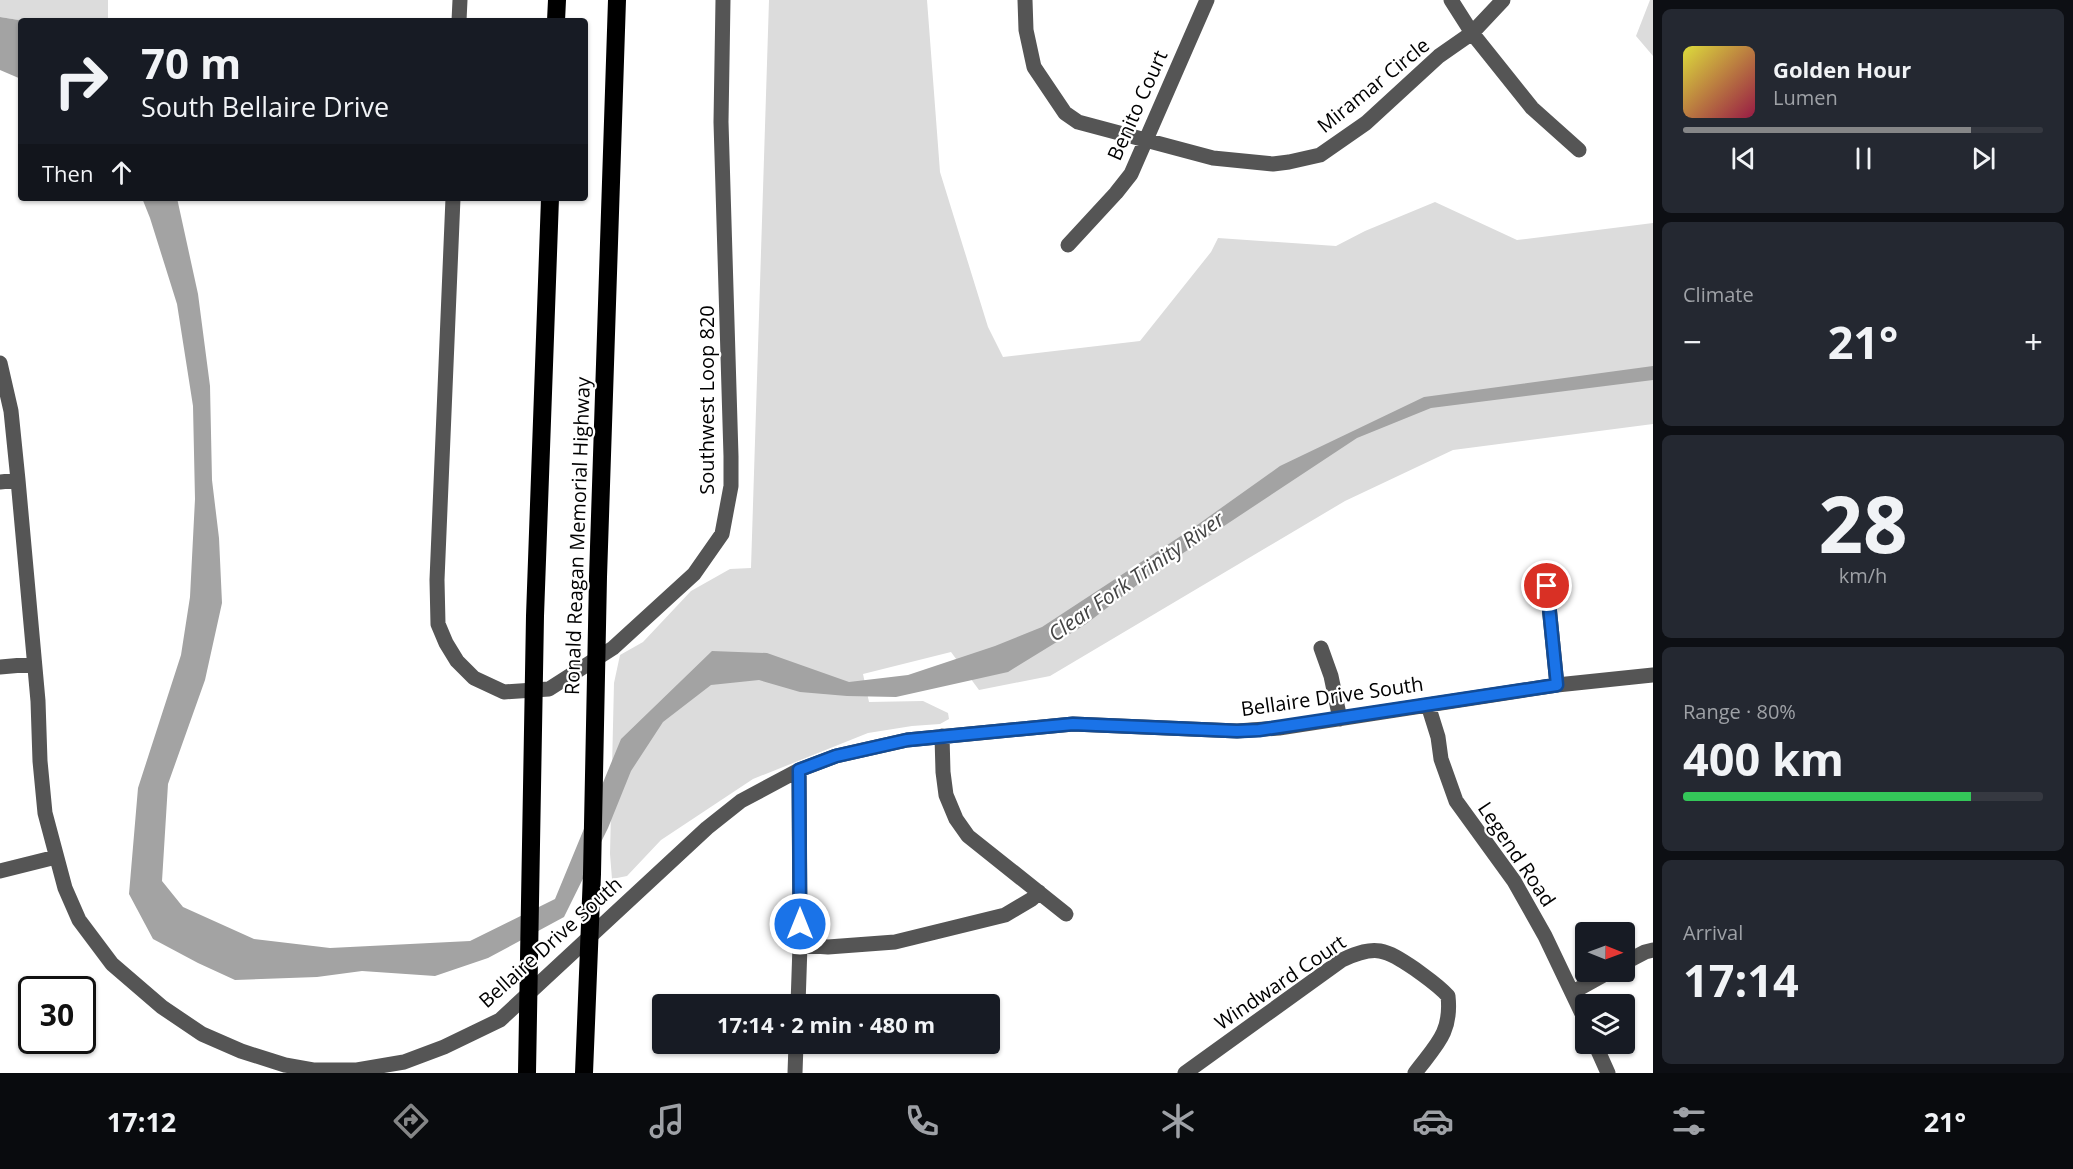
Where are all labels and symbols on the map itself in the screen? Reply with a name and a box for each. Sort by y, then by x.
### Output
street label: Miramar Circle [1311,31,1435,139]
street label: Benito Court [1101,46,1173,164]
street label: Southwest Loop 820 [693,305,720,495]
street label: Ronald Reagan Memorial Highway [558,376,596,696]
water label: Clear Fork Trinity River [1042,504,1230,647]
pin [1521,560,1572,611]
street label: Bellaire Drive South [1239,670,1425,722]
street label: Legend Road [1472,796,1562,912]
street label: Bellaire Drive South [473,870,627,1014]
position arrow [768,892,832,956]
north arrow [1575,922,1635,982]
street label: Windward Court [1209,928,1351,1036]
speed limit sign: 30 [18,976,96,1054]

